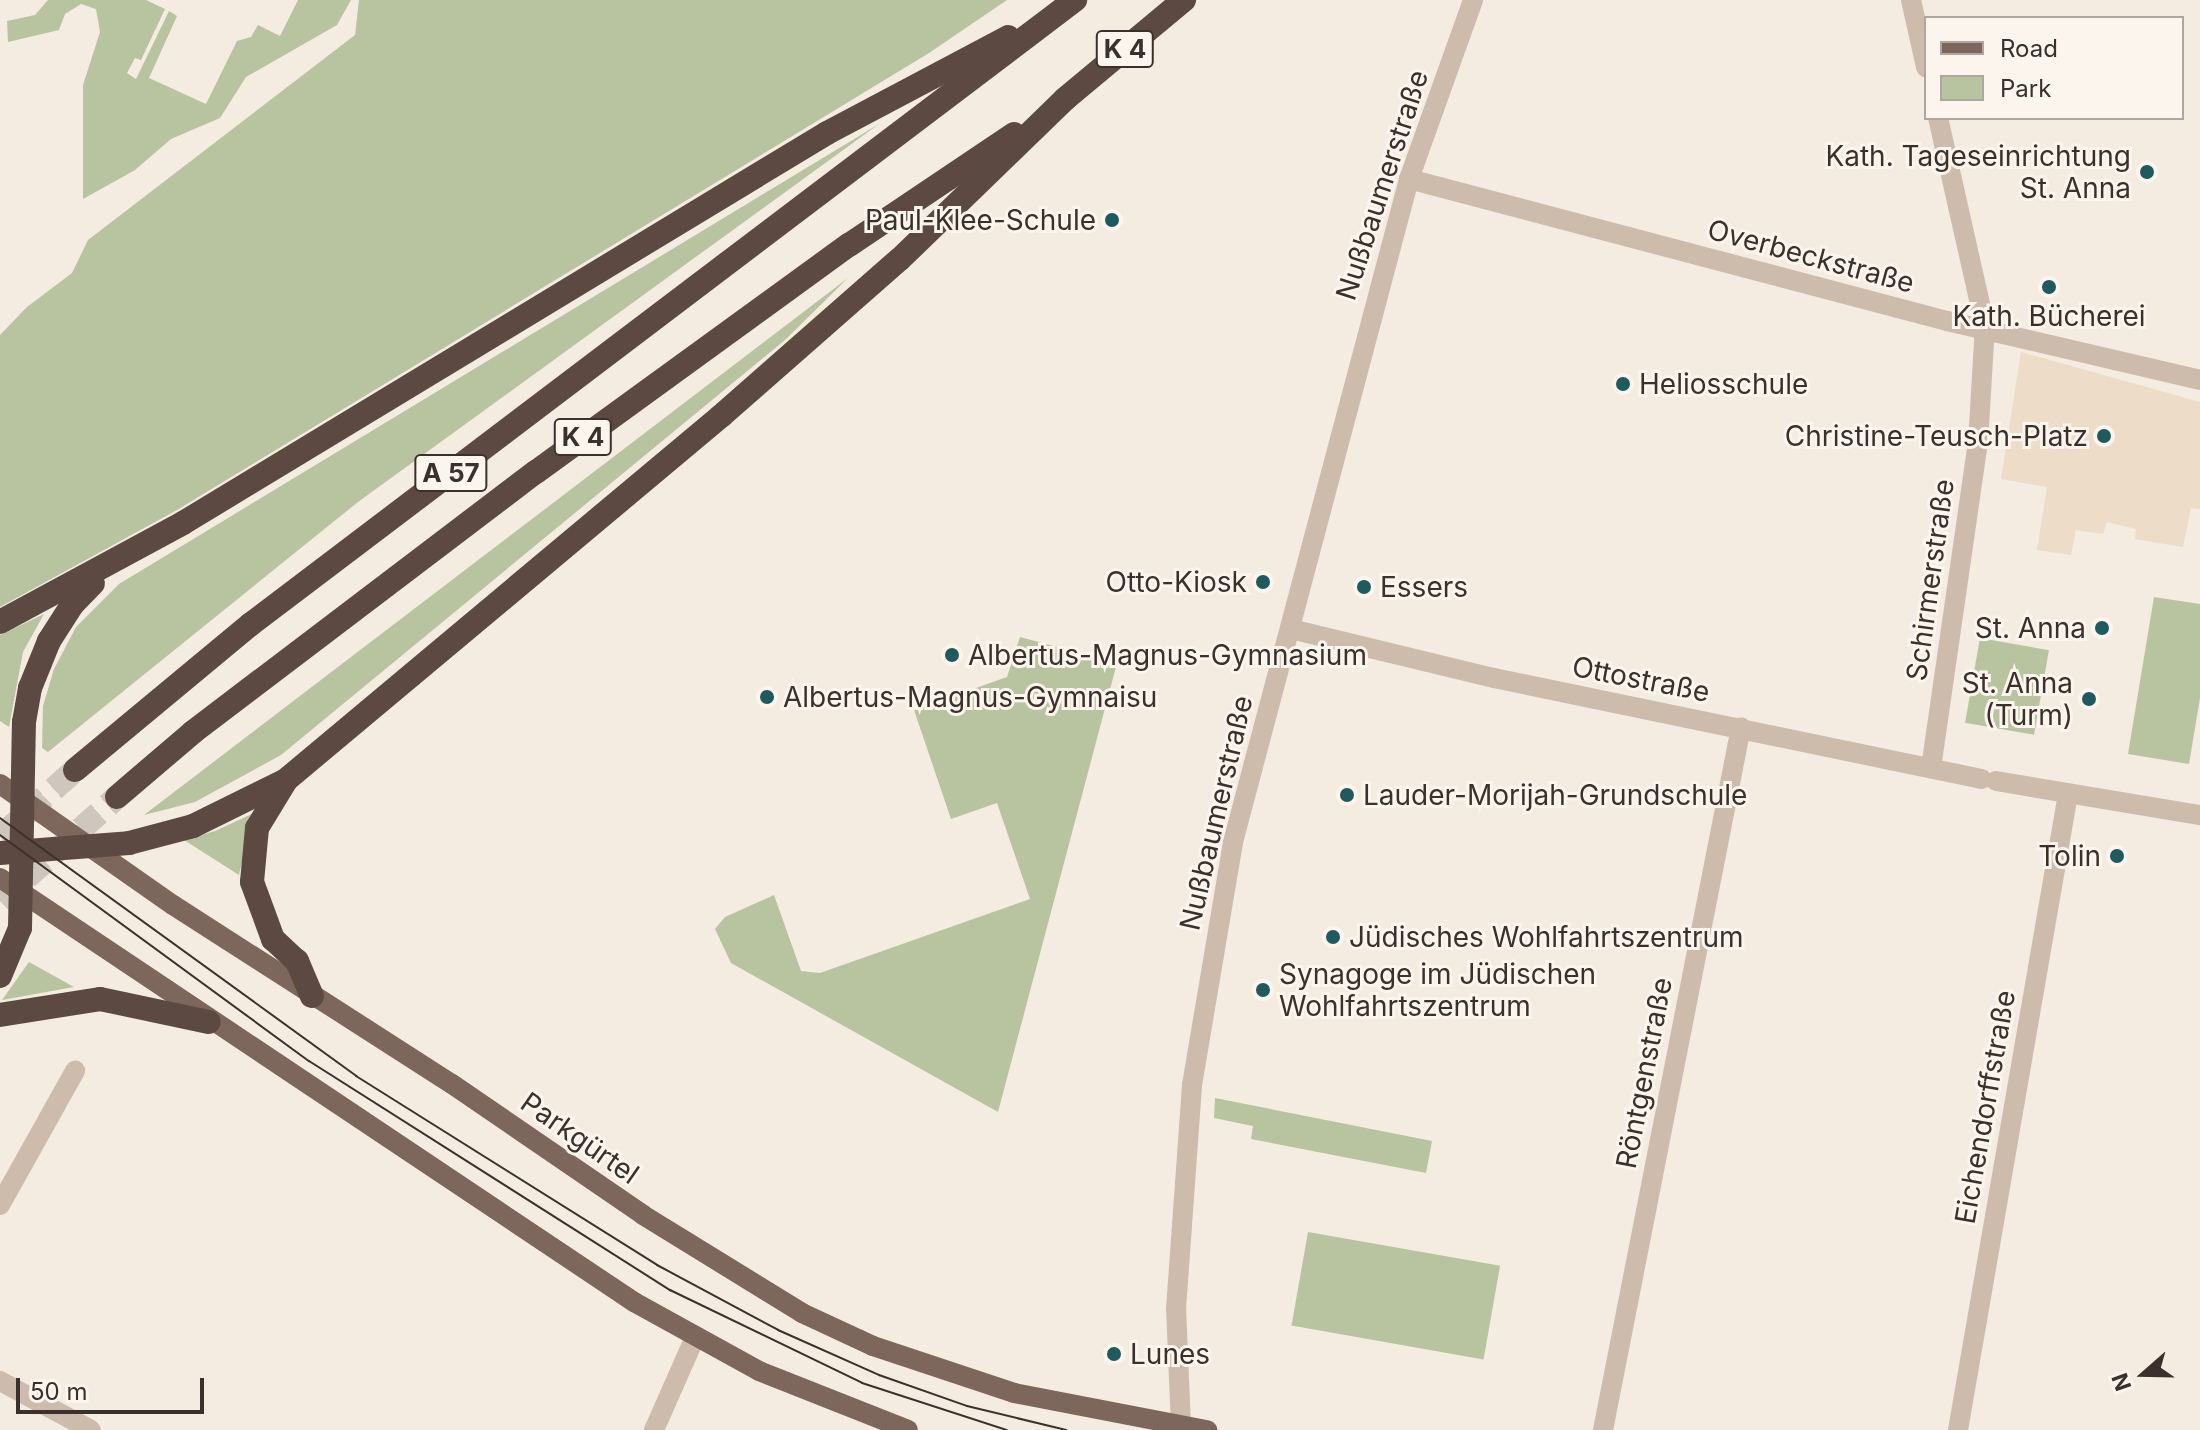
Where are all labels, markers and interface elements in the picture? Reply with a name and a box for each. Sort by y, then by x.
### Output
legend [1924,16,2184,120]
road number: K 4 [1095,27,1155,71]
text: Road [2000,34,2058,63]
street label: Nußbaumerstraße [1329,66,1435,304]
text: Park [2000,74,2051,103]
place label: Kath. Tageseinrichtung St. Anna [1825,139,2131,205]
marker: Kath. Tageseinrichtung St. Anna [2138,163,2156,181]
place label: Paul-Klee-Schule [865,203,1096,237]
marker: Paul-Klee-Schule [1103,211,1121,229]
street label: Overbeckstraße [1704,212,1918,300]
marker: Kath. Bücherei [2040,278,2058,296]
place label: Kath. Bücherei [1952,299,2146,333]
place label: Heliosschule [1639,367,1808,401]
marker: Heliosschule [1614,375,1632,393]
road number: K 4 [553,415,613,459]
place label: Christine-Teusch-Platz [1785,419,2088,453]
marker: Christine-Teusch-Platz [2095,427,2113,445]
road number: A 57 [413,451,489,495]
street label: Schirmerstraße [1899,477,1961,683]
place label: Otto-Kiosk [1106,565,1247,599]
place label: Essers [1380,570,1468,604]
marker: Otto-Kiosk [1254,573,1272,591]
marker: Essers [1355,578,1373,596]
place label: St. Anna [1975,611,2086,645]
marker: St. Anna [2093,619,2111,637]
place label: Albertus-Magnus-Gymnasium [968,638,1367,672]
marker: Albertus-Magnus-Gymnasium [943,646,961,664]
street label: Ottostraße [1569,649,1713,709]
place label: St. Anna (Turm) [1962,666,2073,732]
place label: Albertus-Magnus-Gymnaisu [783,680,1157,714]
marker: Albertus-Magnus-Gymnaisu [758,688,776,706]
marker: St. Anna (Turm) [2080,690,2098,708]
street label: Nußbaumerstraße [1173,692,1259,934]
place label: Lauder-Morijah-Grundschule [1363,778,1747,812]
marker: Lauder-Morijah-Grundschule [1338,786,1356,804]
place label: Tolin [2038,839,2101,873]
marker: Tolin [2108,847,2126,865]
place label: Jüdisches Wohlfahrtszentrum [1349,920,1744,954]
marker: Jüdisches Wohlfahrtszentrum [1324,928,1342,946]
place label: Synagoge im Jüdischen Wohlfahrtszentrum [1279,957,1596,1023]
street label: Röntgenstraße [1609,975,1679,1171]
marker: Synagoge im Jüdischen Wohlfahrtszentrum [1254,981,1272,999]
street label: Eichendorffstraße [1948,988,2022,1226]
street label: Parkgürtel [515,1085,645,1191]
north arrow [2104,1334,2184,1414]
place label: Lunes [1130,1337,1210,1371]
marker: Lunes [1105,1345,1123,1363]
scale bar [20,1362,208,1412]
text: N [2106,1370,2137,1395]
text: 50 m [30,1377,88,1406]

